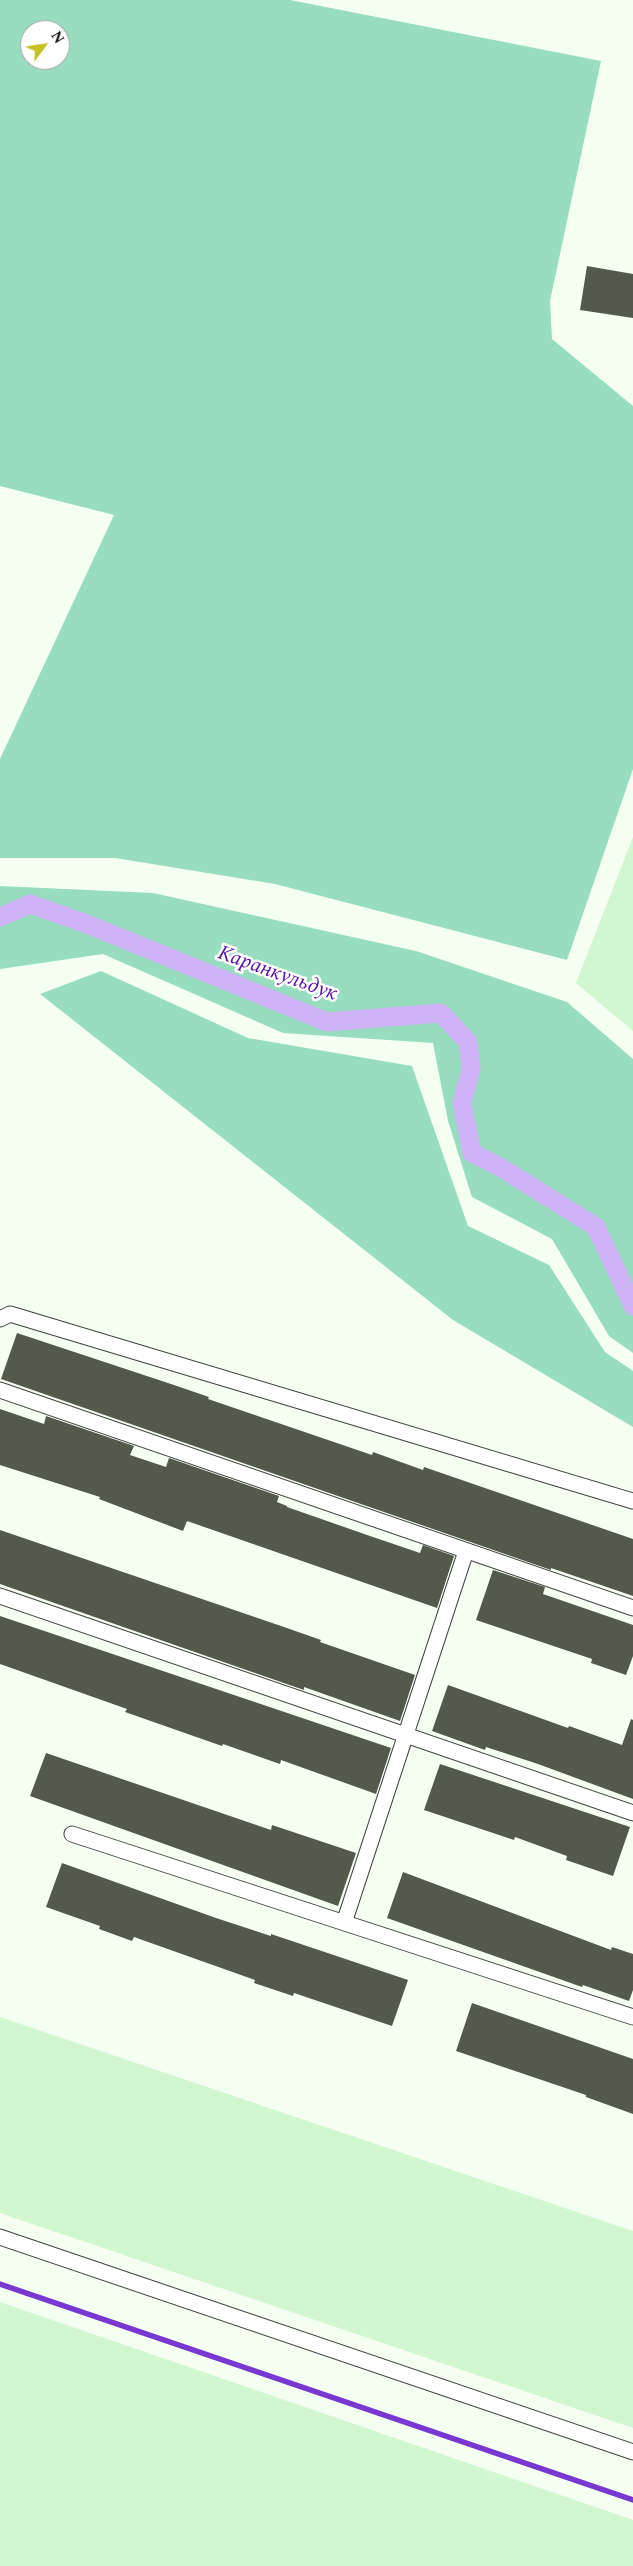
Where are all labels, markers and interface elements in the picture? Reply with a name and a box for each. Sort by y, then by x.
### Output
north arrow [20,20,70,70]
text: N [45,27,69,48]
water label: Каранкульдук [214,942,340,1008]

